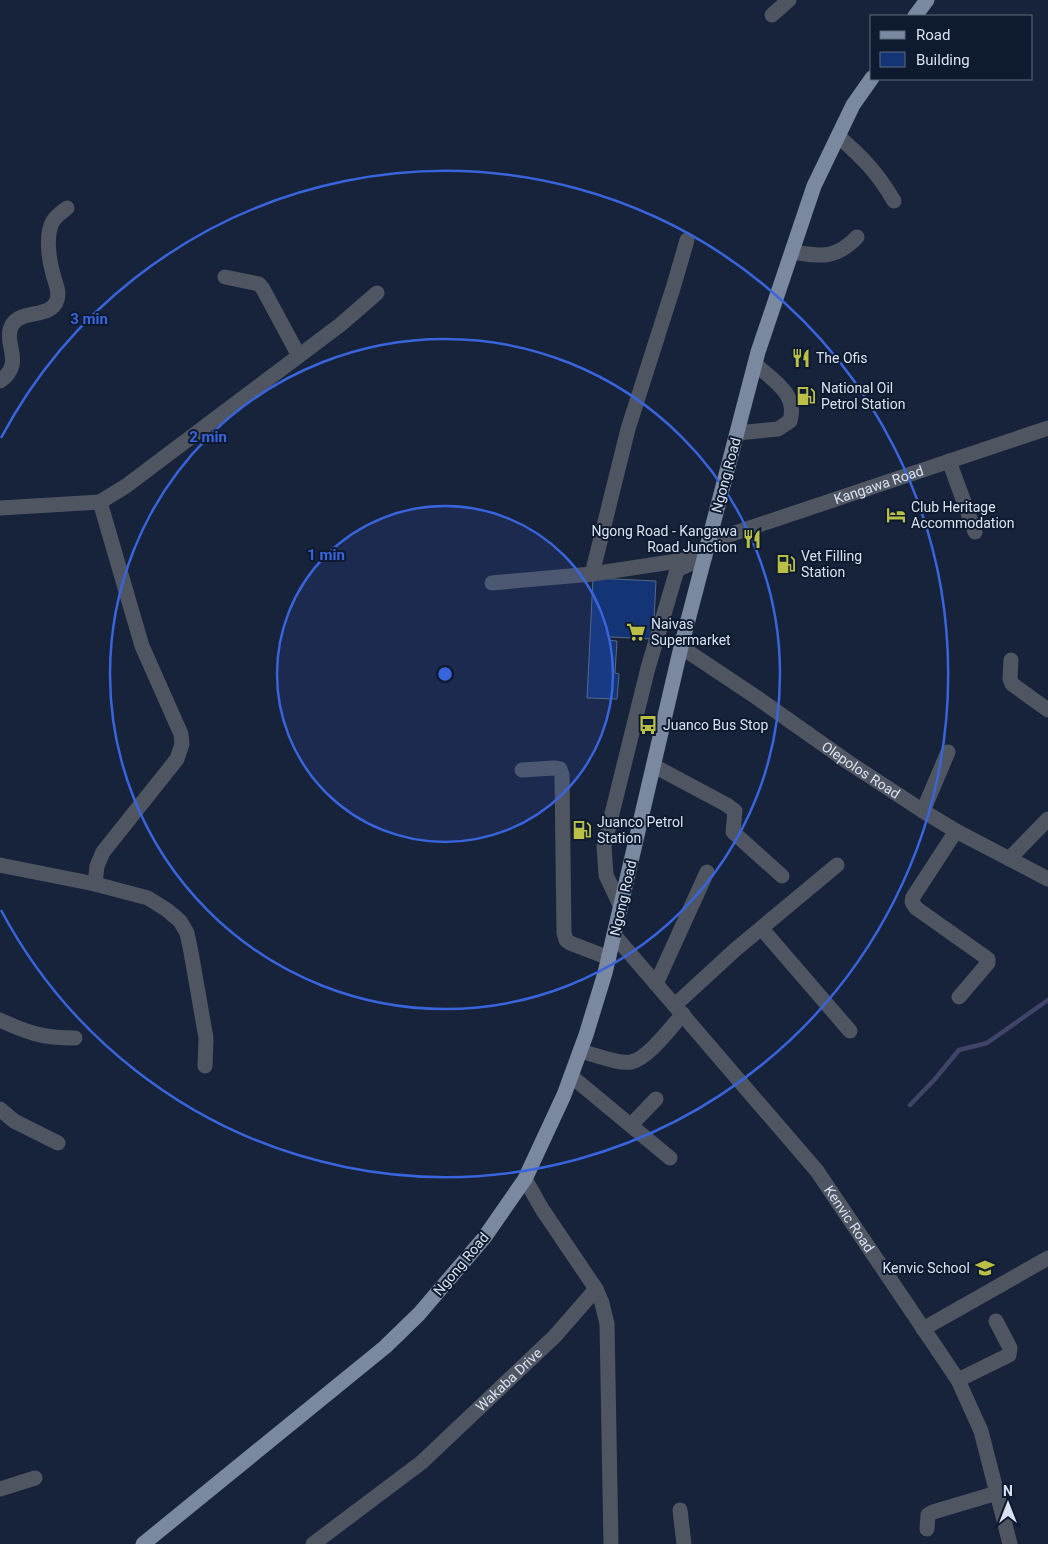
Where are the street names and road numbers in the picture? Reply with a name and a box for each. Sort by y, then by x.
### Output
street label: Ngong Road [708,436,744,514]
street label: Kangawa Road [832,462,926,507]
street label: Olepolos Road [819,738,903,802]
street label: Ngong Road [607,859,639,937]
street label: Kenvic Road [821,1182,877,1255]
street label: Ngong Road [430,1229,492,1299]
street label: Wakaba Drive [472,1345,545,1415]

